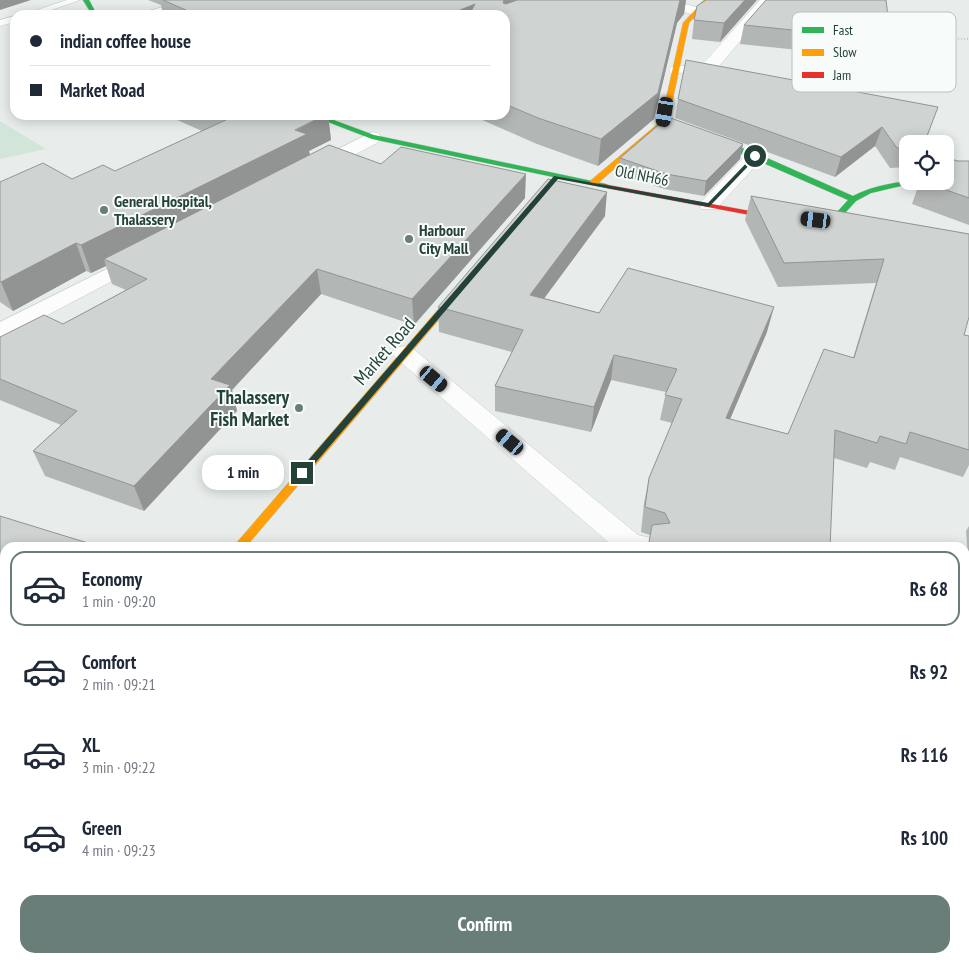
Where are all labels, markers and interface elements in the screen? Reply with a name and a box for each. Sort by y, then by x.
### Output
legend [792,12,956,92]
text: Fast [833,21,853,39]
text: indian coffee house [60,29,191,53]
text: Slow [833,43,857,61]
text: Jam [832,66,851,84]
text: Market Road [60,78,145,102]
car [655,96,674,128]
map controls [899,135,954,190]
button: locate [899,135,954,190]
route start [744,145,766,167]
street label: Old NH66 [613,160,671,190]
place label: General Hospital, Thalassery [114,191,212,229]
marker: General Hospital, Thalassery [98,204,110,216]
car [800,211,831,229]
place label: Harbour City Mall [419,220,469,258]
marker: Harbour City Mall [403,233,415,245]
street label: Market Road [348,312,420,390]
car [417,364,450,394]
place label: Thalassery Fish Market [210,385,289,431]
marker: Thalassery Fish Market [293,402,305,414]
car [493,427,526,457]
callout: 1 min [202,456,284,490]
text: 1 min [227,462,259,482]
route end [291,462,313,484]
icon: car [22,566,67,611]
text: Economy [82,567,142,591]
text: Rs 68 [910,577,948,601]
text: 1 min · 09:20 [82,591,156,611]
icon: car [22,649,67,694]
text: Comfort [82,650,136,674]
text: Rs 92 [910,660,948,684]
text: 2 min · 09:21 [82,674,156,694]
icon: car [22,732,67,777]
text: XL [82,733,100,757]
text: Rs 116 [901,743,948,767]
text: 3 min · 09:22 [82,757,156,777]
icon: car [22,815,67,860]
text: Green [82,816,122,840]
text: Rs 100 [901,826,948,850]
text: 4 min · 09:23 [82,840,156,860]
button: Confirm [20,895,950,953]

